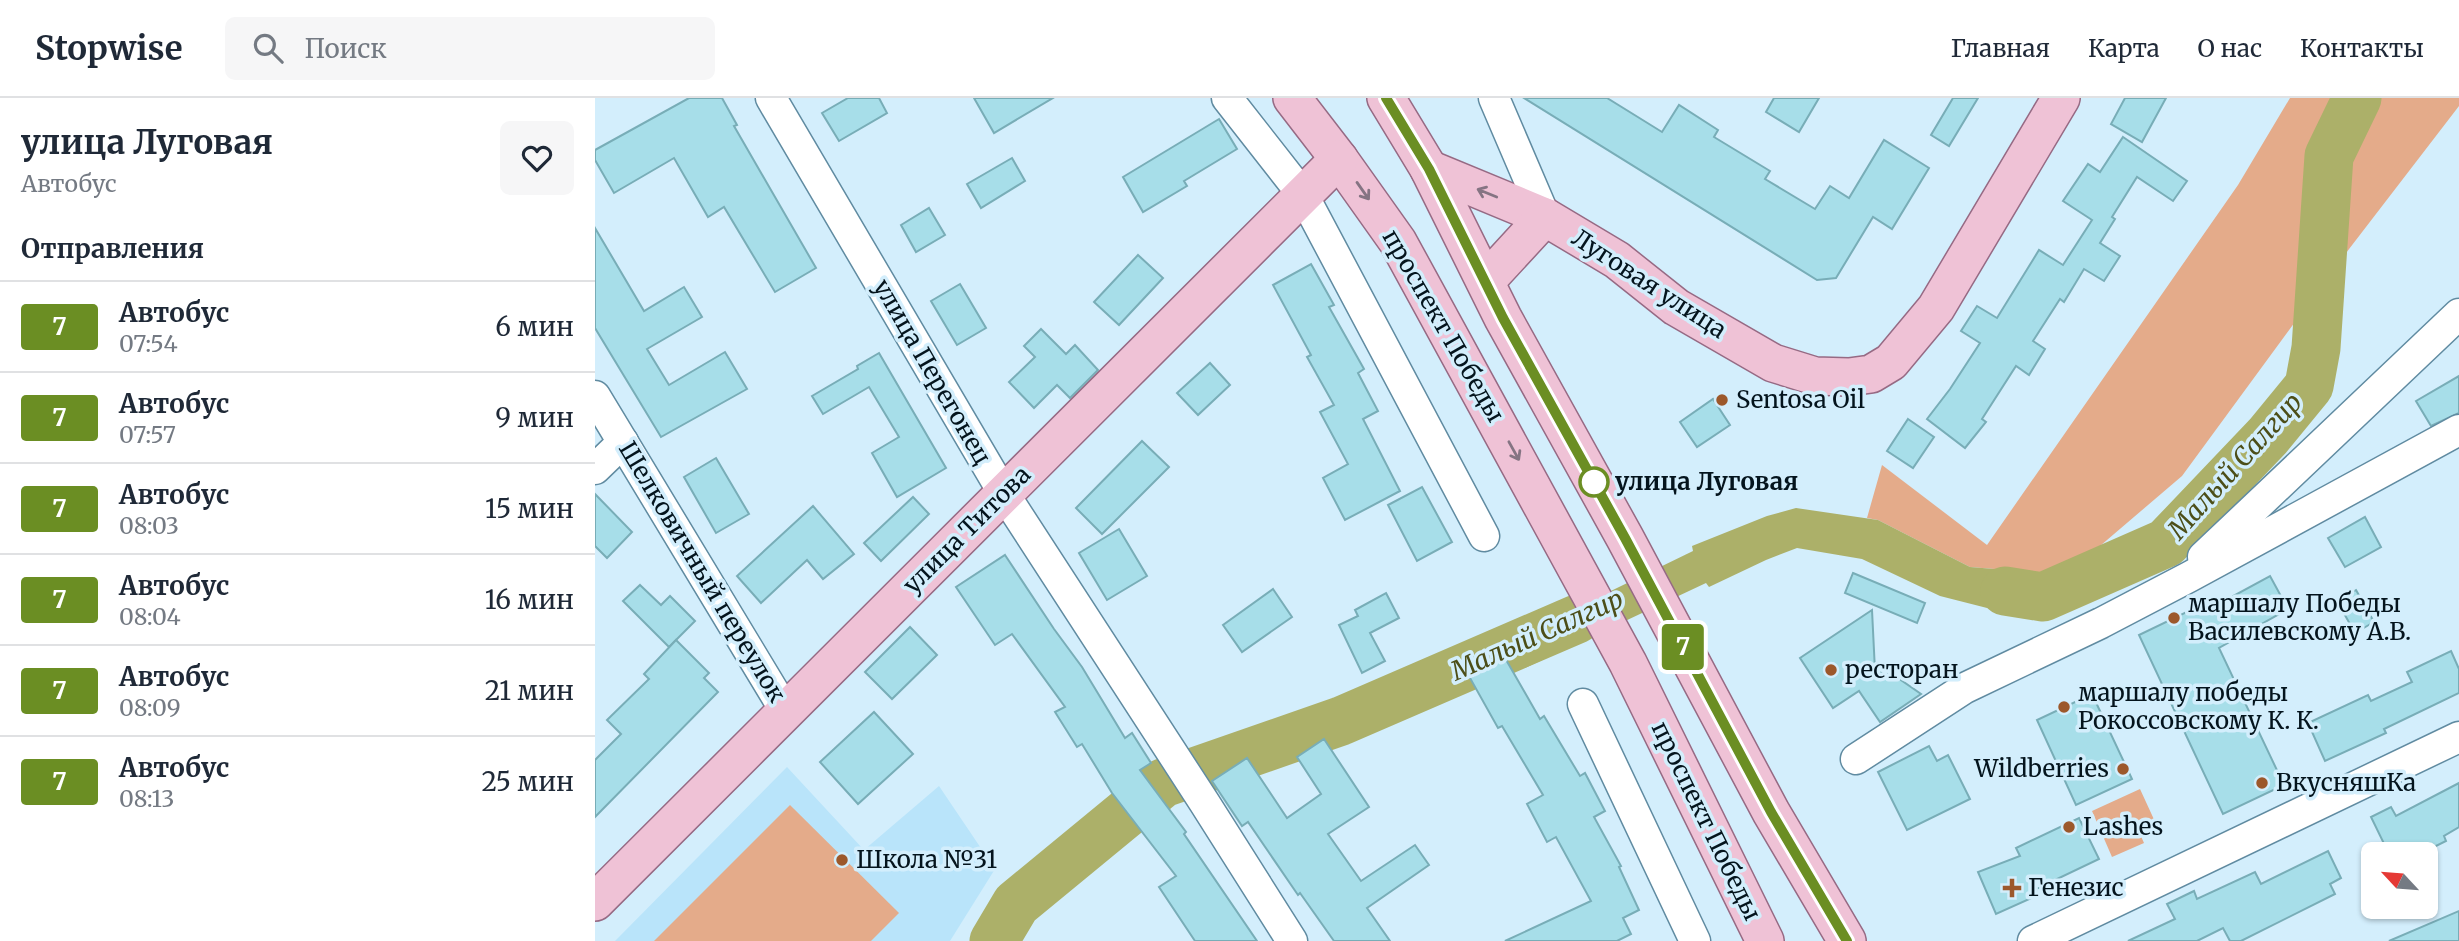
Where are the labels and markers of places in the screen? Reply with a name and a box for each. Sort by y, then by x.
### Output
place label: Sentosa Oil [1736,384,1865,415]
marker: Sentosa Oil [1714,392,1730,408]
place label: улица Луговая [1615,466,1798,497]
marker: улица Луговая [1579,467,1609,497]
place label: маршалу Победы Василевскому А.В. [2188,588,2411,647]
marker: маршалу Победы Василевскому А.В. [2166,610,2182,626]
place label: ресторан [1845,654,1958,685]
marker: ресторан [1823,662,1839,678]
place label: маршалу победы Рокоссовскому К. К. [2078,677,2319,736]
marker: маршалу победы Рокоссовскому К. К. [2056,699,2072,715]
place label: Wildberries [1973,753,2109,784]
marker: Wildberries [2115,761,2131,777]
place label: ВкусняшКа [2276,767,2416,798]
marker: ВкусняшКа [2254,775,2270,791]
place label: Lashes [2083,811,2163,842]
marker: Lashes [2061,819,2077,835]
place label: Школа №31 [856,844,997,875]
marker: Школа №31 [834,852,850,868]
place label: Генезис [2028,872,2124,903]
marker: Генезис [2002,878,2022,898]

